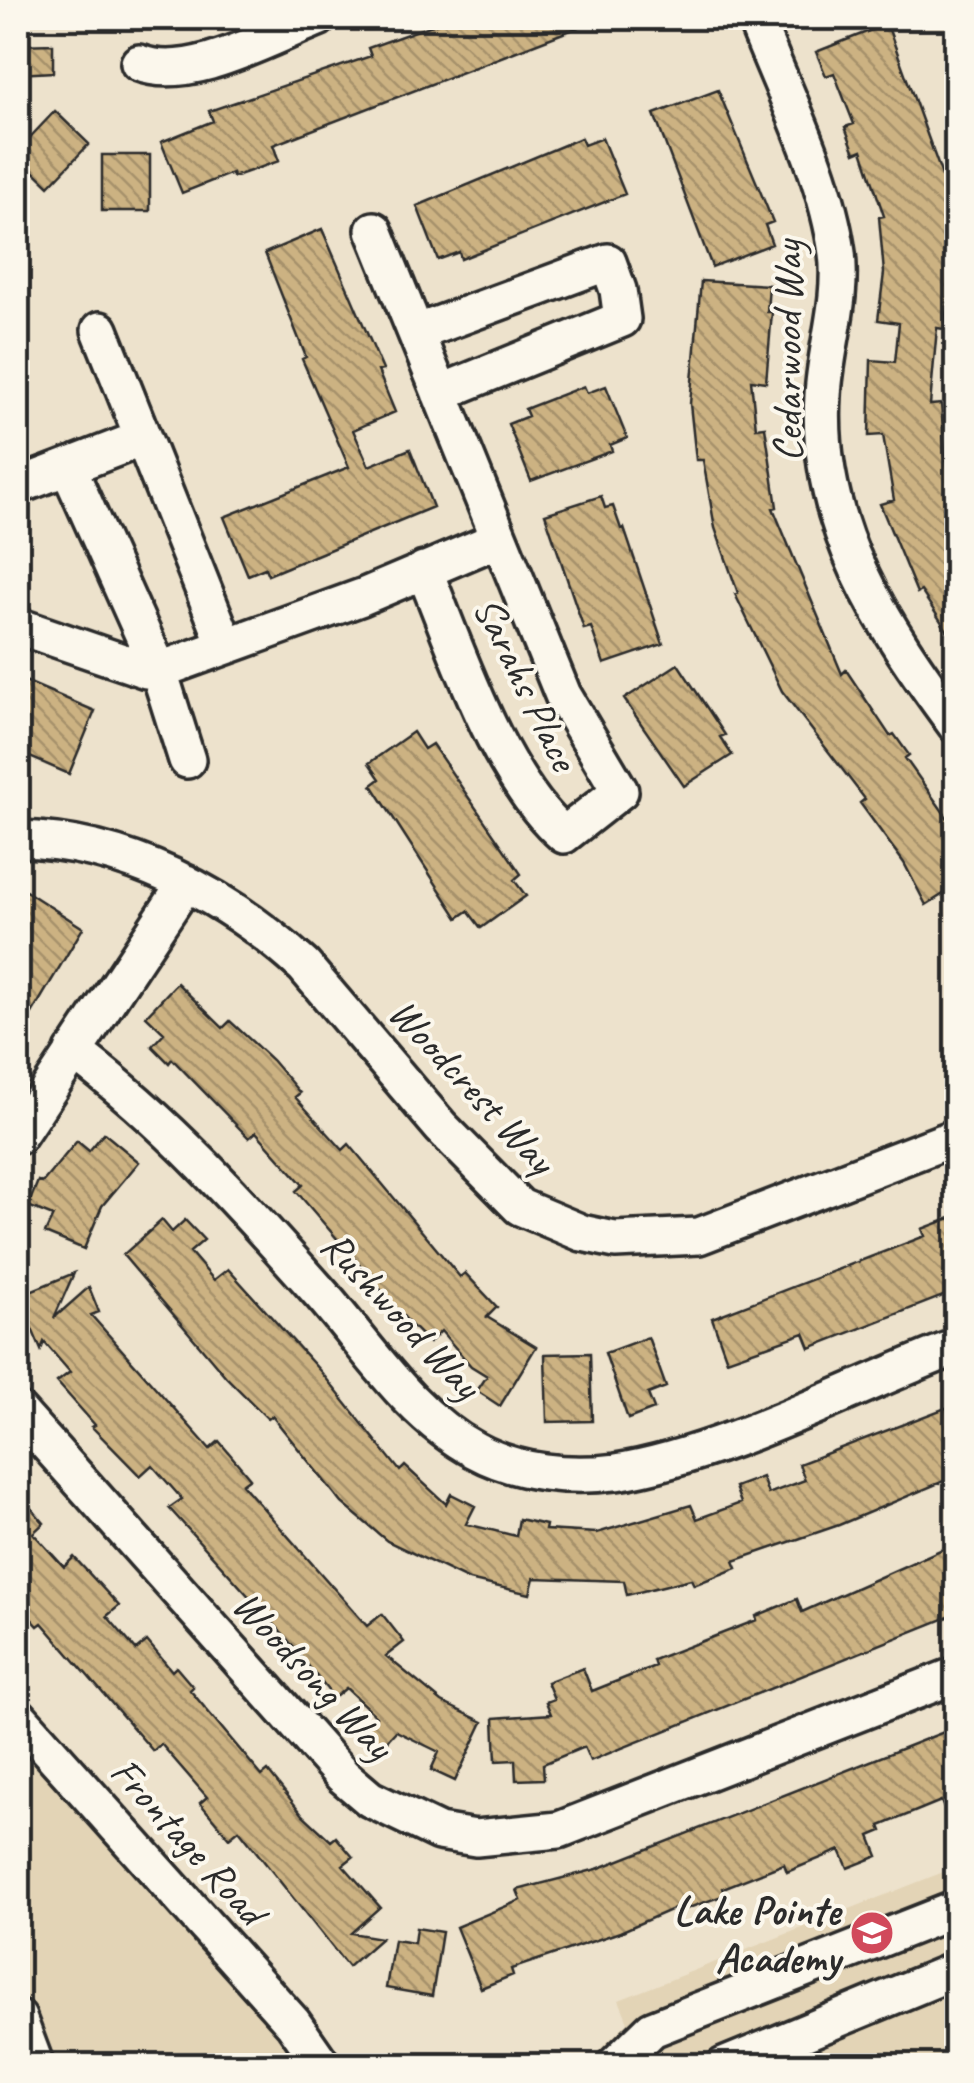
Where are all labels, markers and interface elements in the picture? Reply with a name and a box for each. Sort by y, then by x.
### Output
street label: Cedarwood Way [761,238,814,462]
street label: Sarahs Place [461,588,592,782]
street label: Woodcrest Way [377,987,569,1188]
street label: Rushwood Way [310,1220,494,1412]
street label: Woodsong Way [221,1579,407,1773]
street label: Frontage Road [99,1746,281,1941]
place label: Lake Pointe Academy [674,1884,844,1985]
school or university icon: Lake Pointe Academy [849,1910,895,1956]

